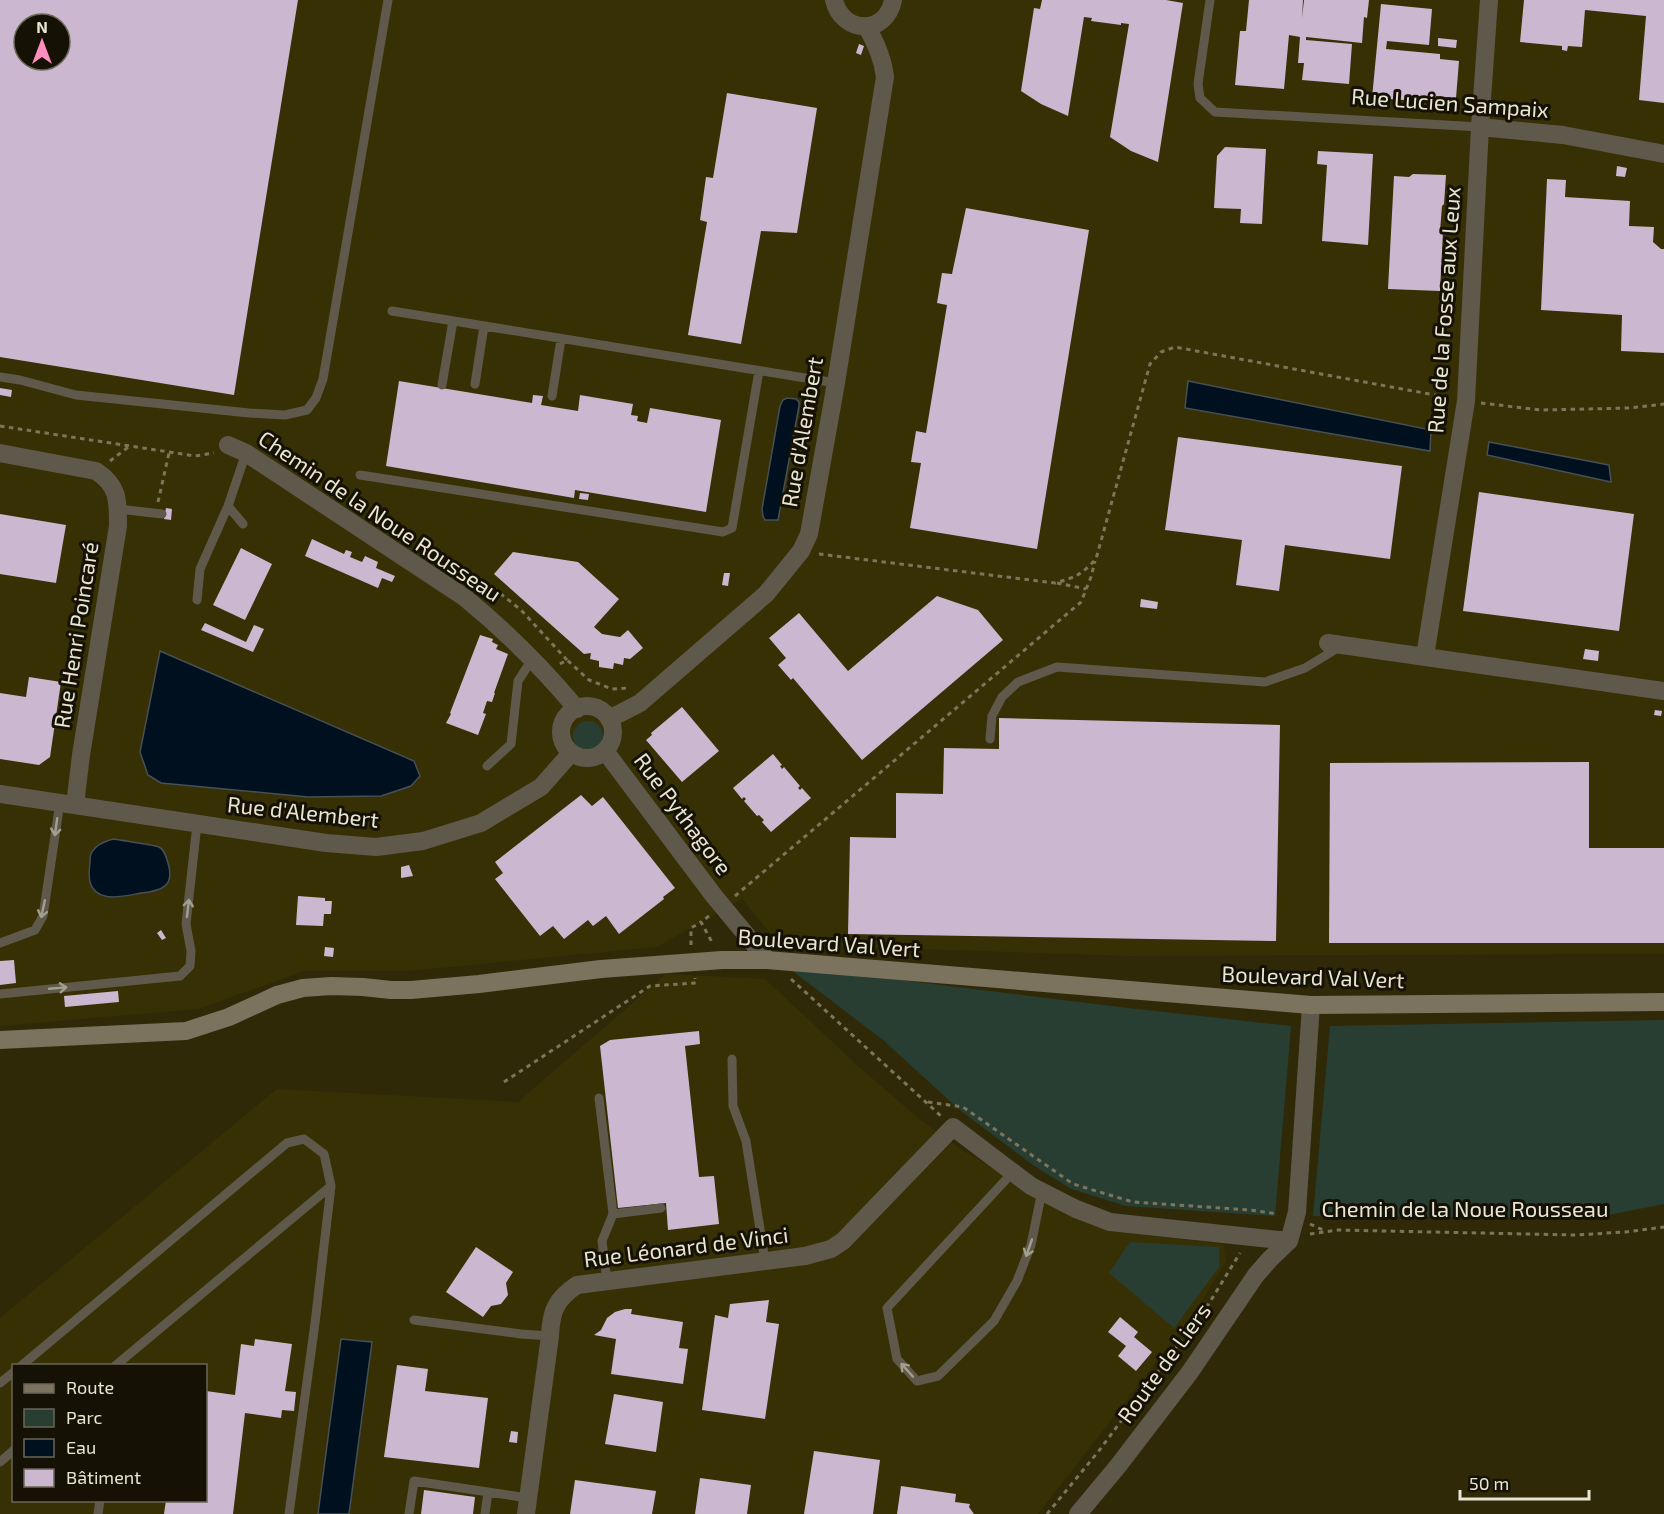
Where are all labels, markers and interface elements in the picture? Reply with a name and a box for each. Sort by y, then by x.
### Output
north arrow [12,12,72,72]
text: N [36,17,48,36]
street label: Rue Lucien Sampaix [1350,82,1550,122]
street label: Rue de la Fosse aux Leux [1421,185,1465,434]
street label: Rue d'Alembert [775,355,827,509]
street label: Chemin de la Noue Rousseau [254,424,507,606]
street label: Rue Henri Poincaré [47,540,103,730]
street label: Rue Pythagore [630,747,738,879]
street label: Rue d'Alembert [226,790,380,832]
one-way arrow [51,817,62,836]
one-way arrow [37,899,48,918]
one-way arrow [183,899,194,918]
street label: Boulevard Val Vert [737,923,921,961]
street label: Boulevard Val Vert [1221,960,1405,992]
one-way arrow [48,982,68,993]
street label: Chemin de la Noue Rousseau [1322,1195,1608,1221]
street label: Rue Léonard de Vinci [582,1221,790,1271]
one-way arrow [1023,1238,1034,1257]
street label: Route de Liers [1111,1298,1215,1427]
one-way arrow [900,1363,914,1378]
legend [12,1364,207,1502]
text: Route [66,1376,114,1398]
text: Parc [66,1406,102,1428]
text: Eau [66,1436,96,1458]
scale bar [1460,1463,1589,1501]
text: Bâtiment [66,1466,141,1488]
text: 50 m [1469,1472,1509,1494]

